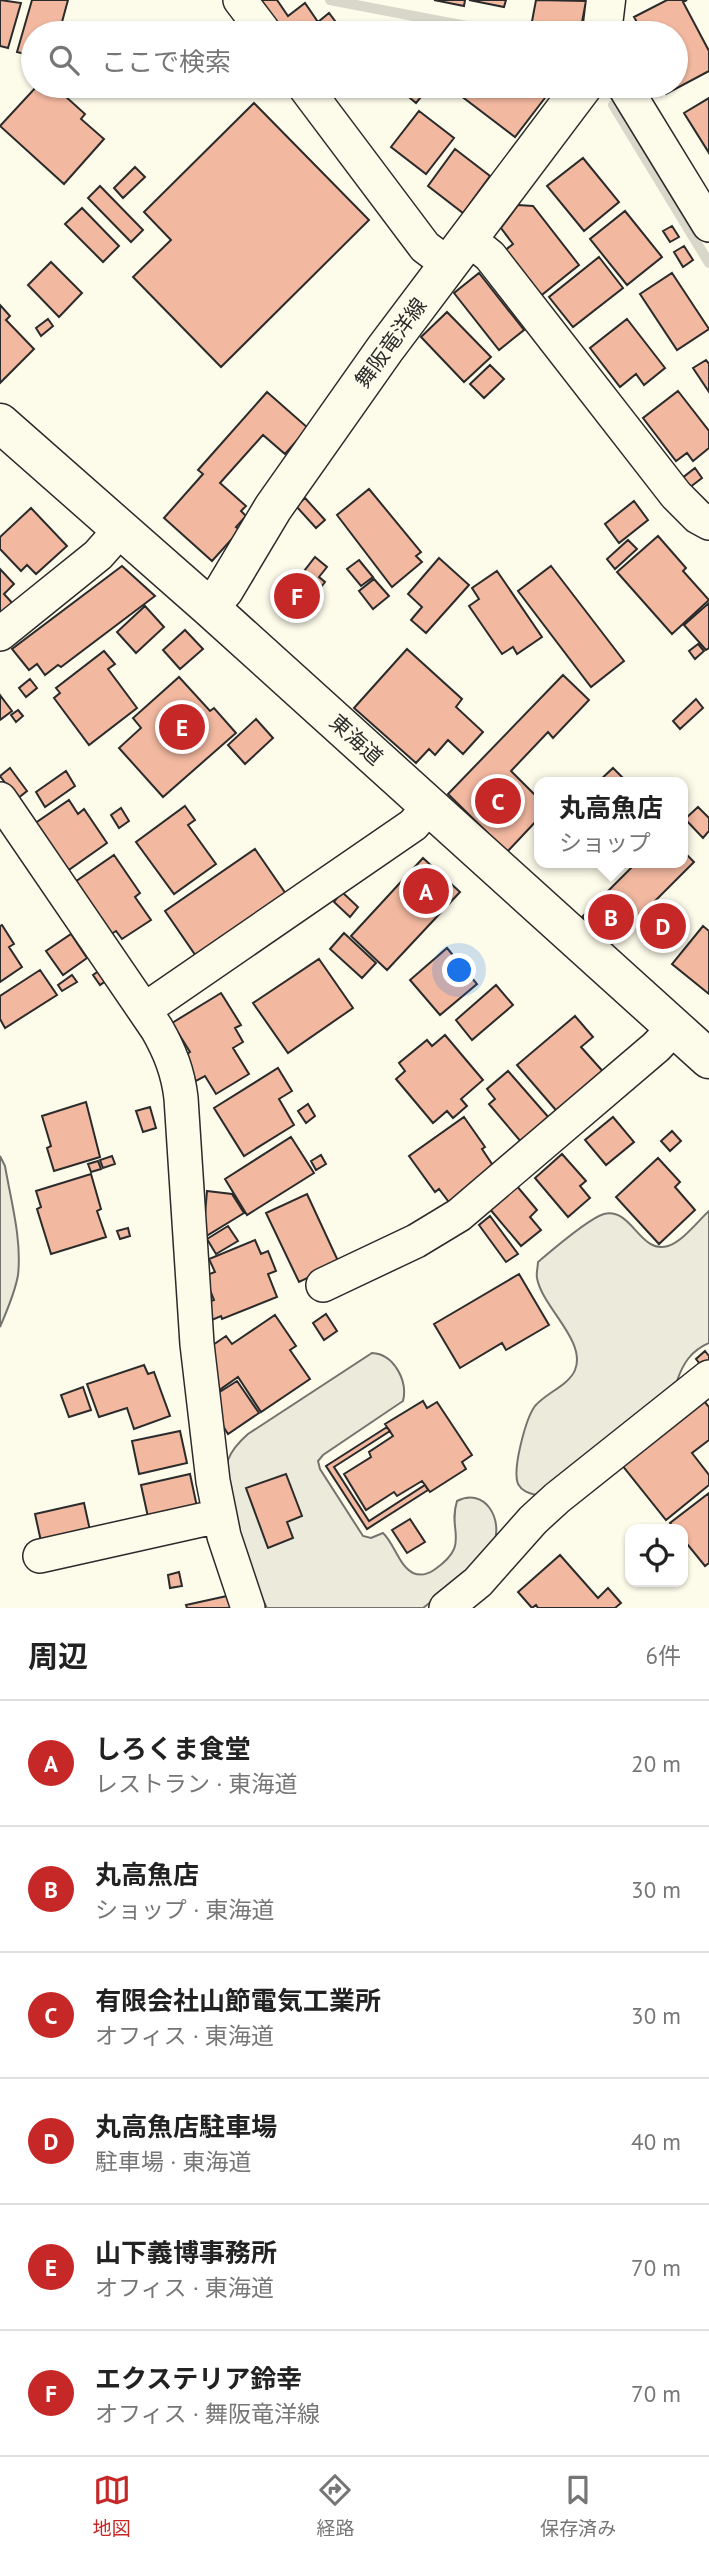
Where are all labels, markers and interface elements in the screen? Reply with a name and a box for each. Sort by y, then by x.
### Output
search box [21,21,688,98]
icon: search [45,41,83,79]
text: ここで検索 [101,45,231,78]
street label: 舞阪竜洋線 [349,292,432,393]
pin: F [274,570,320,622]
pin: E [159,701,205,753]
street label: 東海道 [324,709,389,771]
pin: C [475,775,521,827]
popup [534,777,688,868]
text: 丸高魚店 [559,791,663,824]
text: ショップ [559,828,651,857]
pin: A [403,865,449,917]
pin: B [588,891,634,943]
pin: D [640,900,686,952]
your location [442,953,476,987]
map controls [625,1524,688,1587]
button: locate [625,1524,688,1587]
text: 周辺 [28,1636,88,1675]
text: 6件 [645,1641,681,1670]
text: しろくま食堂 [95,1732,251,1765]
text: A [44,1749,58,1778]
text: 20 m [631,1749,681,1778]
text: レストラン · 東海道 [95,1769,297,1798]
text: 丸高魚店 [95,1858,199,1891]
text: B [44,1875,58,1904]
text: 30 m [631,1875,681,1904]
text: ショップ · 東海道 [95,1895,274,1924]
text: 有限会社山節電気工業所 [95,1984,381,2017]
text: C [45,2001,57,2030]
text: 30 m [631,2001,681,2030]
text: オフィス · 東海道 [95,2021,274,2050]
text: 丸高魚店駐車場 [95,2110,277,2143]
text: D [44,2127,58,2156]
text: 40 m [631,2127,681,2156]
text: 駐車場 · 東海道 [95,2147,251,2176]
text: 山下義博事務所 [95,2236,277,2269]
text: E [45,2253,57,2282]
text: 70 m [631,2253,681,2282]
text: オフィス · 東海道 [95,2273,274,2302]
text: エクステリア鈴幸 [95,2362,302,2395]
text: F [45,2379,57,2408]
text: 70 m [631,2379,681,2408]
text: オフィス · 舞阪竜洋線 [95,2399,320,2428]
tab: 地図 [93,2471,131,2540]
tab: 経路 [316,2471,354,2540]
tab: 保存済み [540,2471,616,2540]

